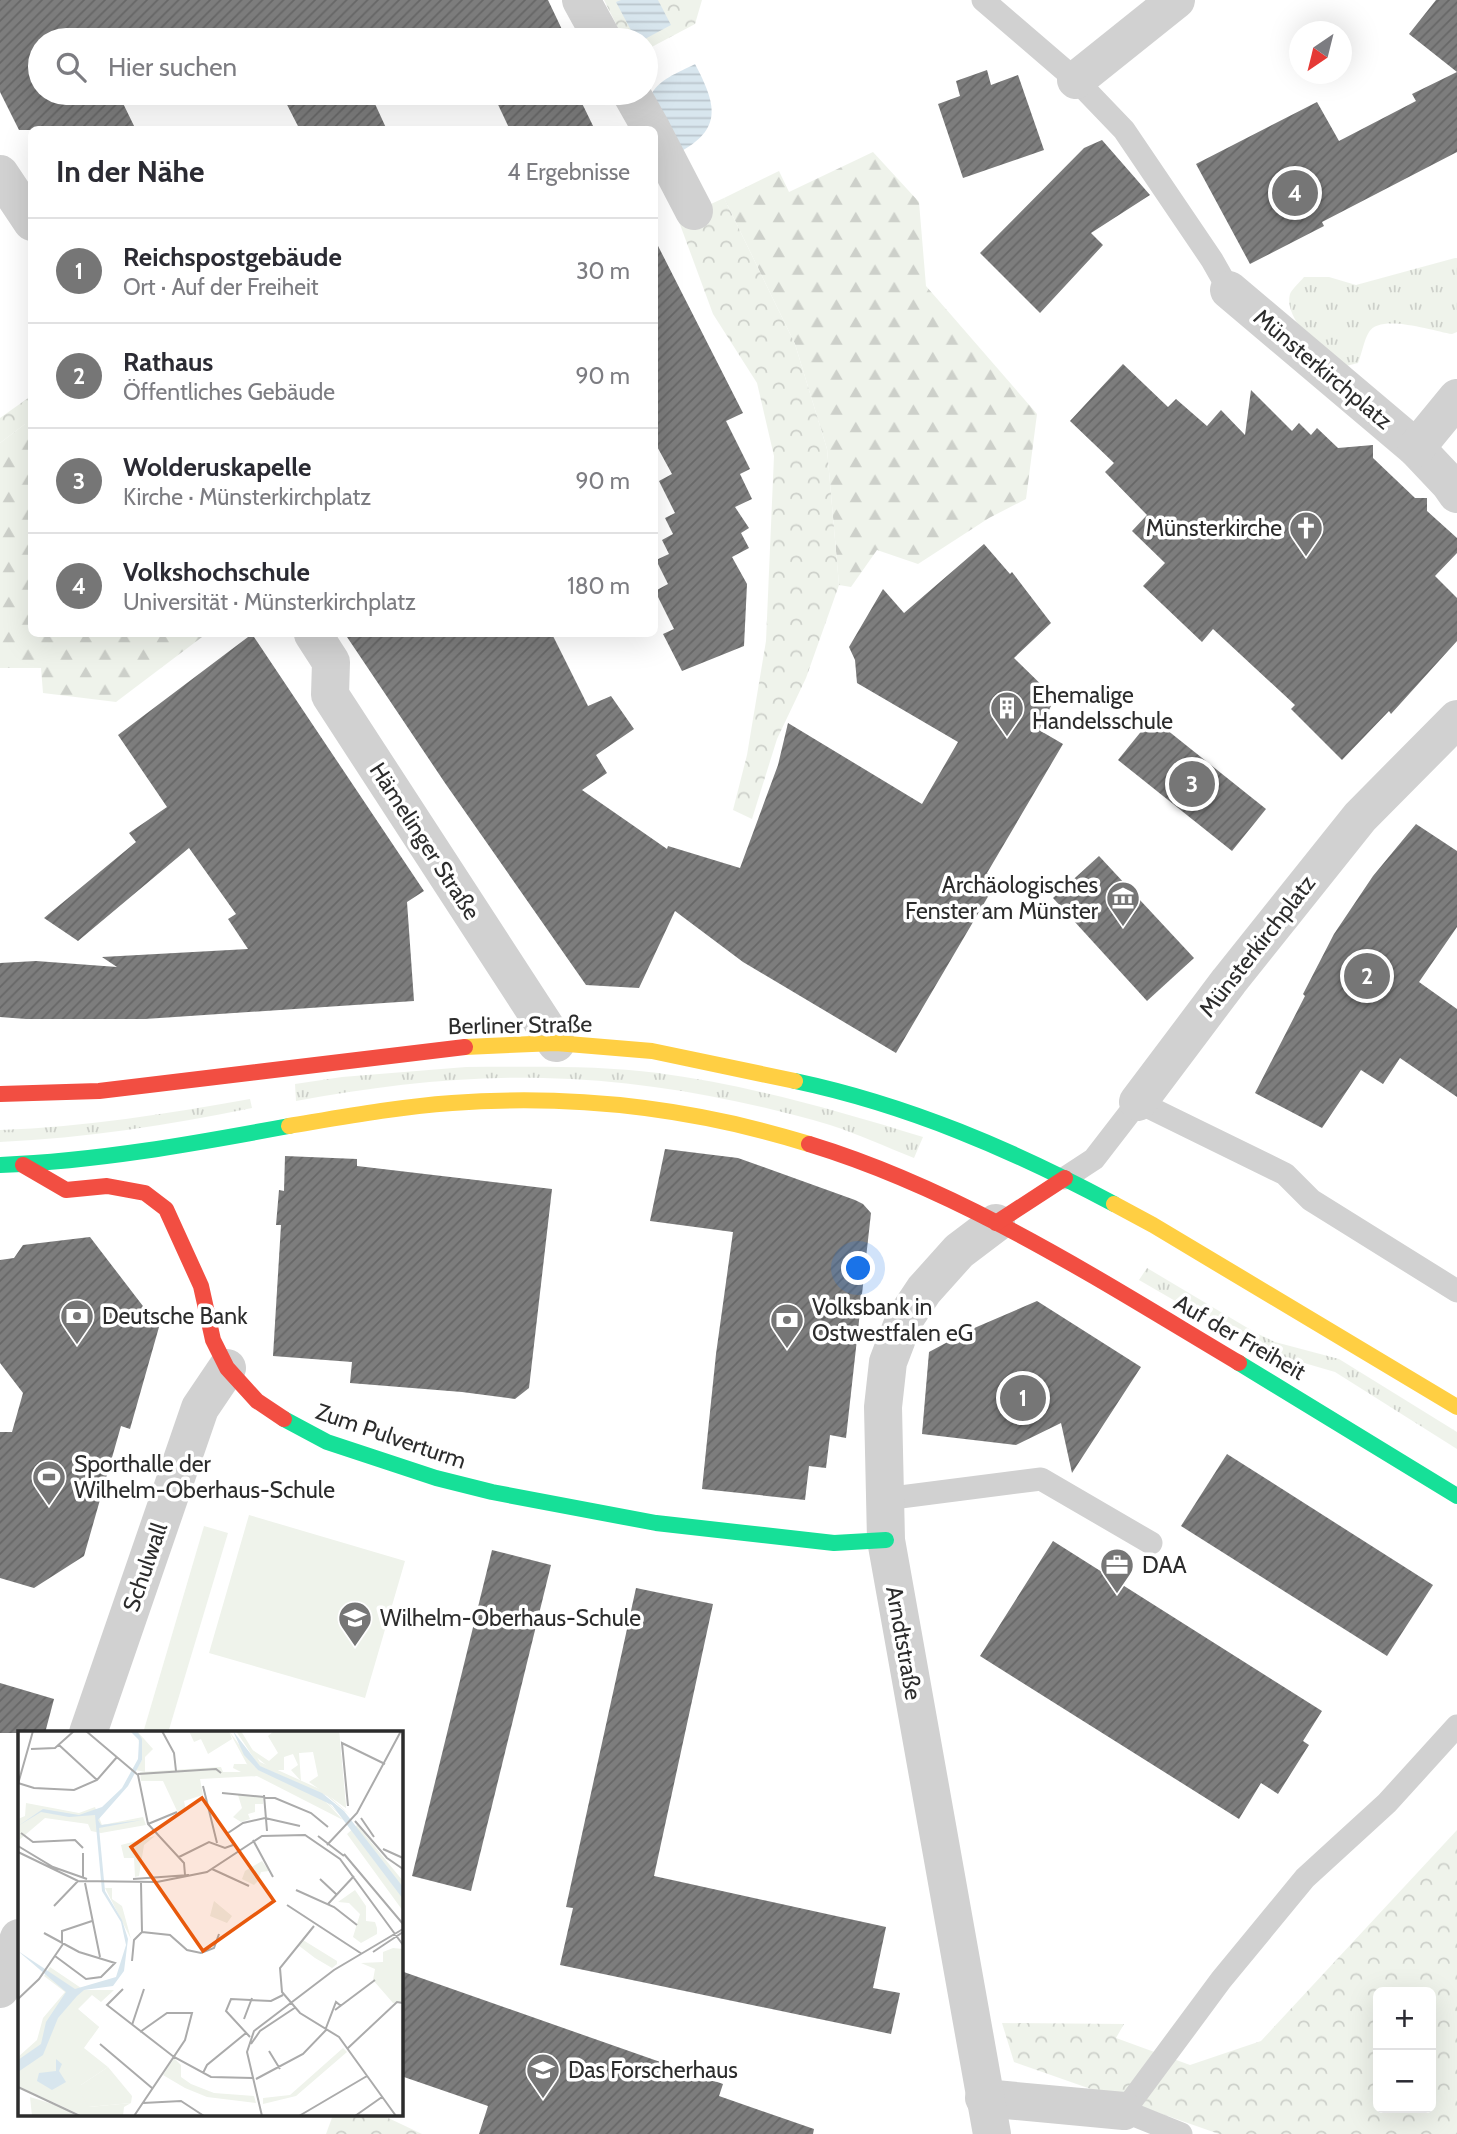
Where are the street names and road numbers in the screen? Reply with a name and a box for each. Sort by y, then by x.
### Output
street label: Münsterkirchplatz [1248,303,1398,435]
street label: Hämelinger Straße [364,757,486,925]
street label: Münsterkirchplatz [1193,869,1321,1022]
street label: Berliner Straße [448,1010,592,1040]
street label: Auf der Freiheit [1169,1288,1311,1386]
street label: Zum Pulverturm [312,1397,470,1475]
street label: Schulwall [117,1518,173,1615]
street label: Arndtstraße [880,1584,928,1702]

